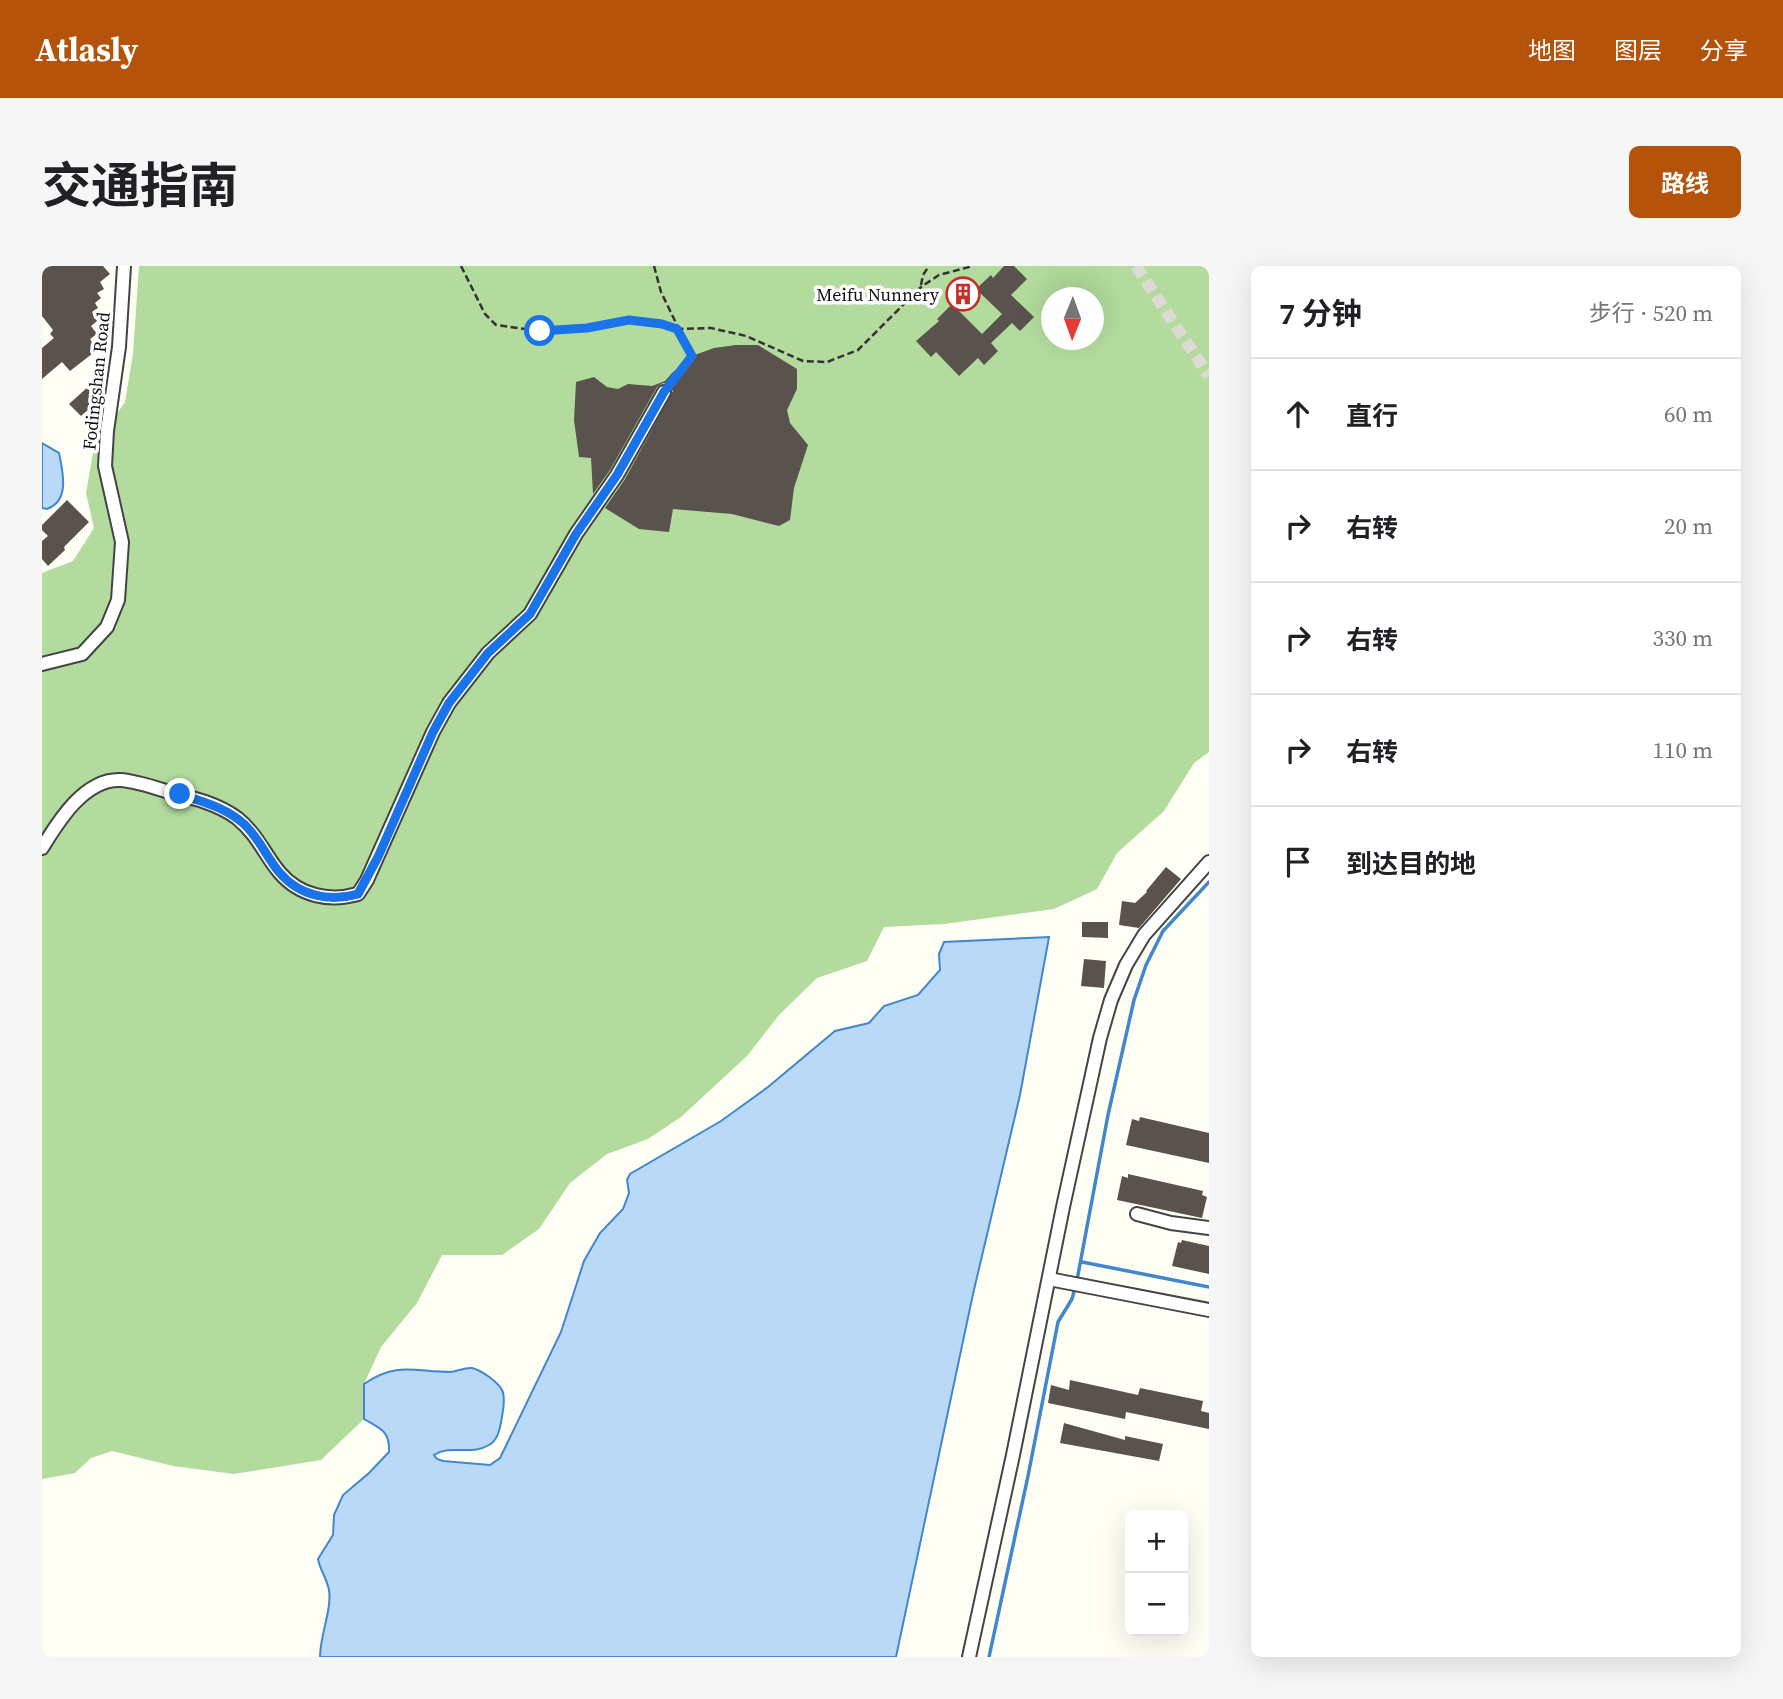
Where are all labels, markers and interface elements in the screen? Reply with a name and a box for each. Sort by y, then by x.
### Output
text: Atlasly [35,27,138,72]
text: 地图 [1528,34,1576,67]
text: 图层 [1614,34,1662,67]
text: 分享 [1700,34,1748,67]
button: 路线 [1629,146,1741,218]
text: 交通指南 [42,152,238,219]
building icon: Meifu Nunnery [944,275,982,313]
place label: Meifu Nunnery [816,282,940,307]
north arrow [1041,287,1104,350]
text: 7 分钟 [1279,293,1362,334]
text: 步行 · 520 m [1589,297,1713,329]
street label: Fodingshan Road [76,311,116,451]
route start [524,315,555,346]
icon: ahead [1279,395,1317,433]
text: 直行 [1346,398,1398,434]
text: 60 m [1664,398,1713,430]
icon: right [1279,507,1317,545]
text: 右转 [1346,510,1398,546]
text: 20 m [1664,510,1713,542]
icon: right [1279,619,1317,657]
text: 右转 [1346,622,1398,658]
text: 330 m [1652,622,1713,654]
icon: right [1279,731,1317,769]
text: 右转 [1346,734,1398,770]
text: 110 m [1652,734,1713,766]
route end [164,778,195,809]
icon: arrive [1279,843,1317,881]
text: 到达目的地 [1346,846,1476,882]
map controls [1125,1510,1188,1636]
button: + [1125,1510,1188,1573]
button: − [1125,1573,1188,1636]

